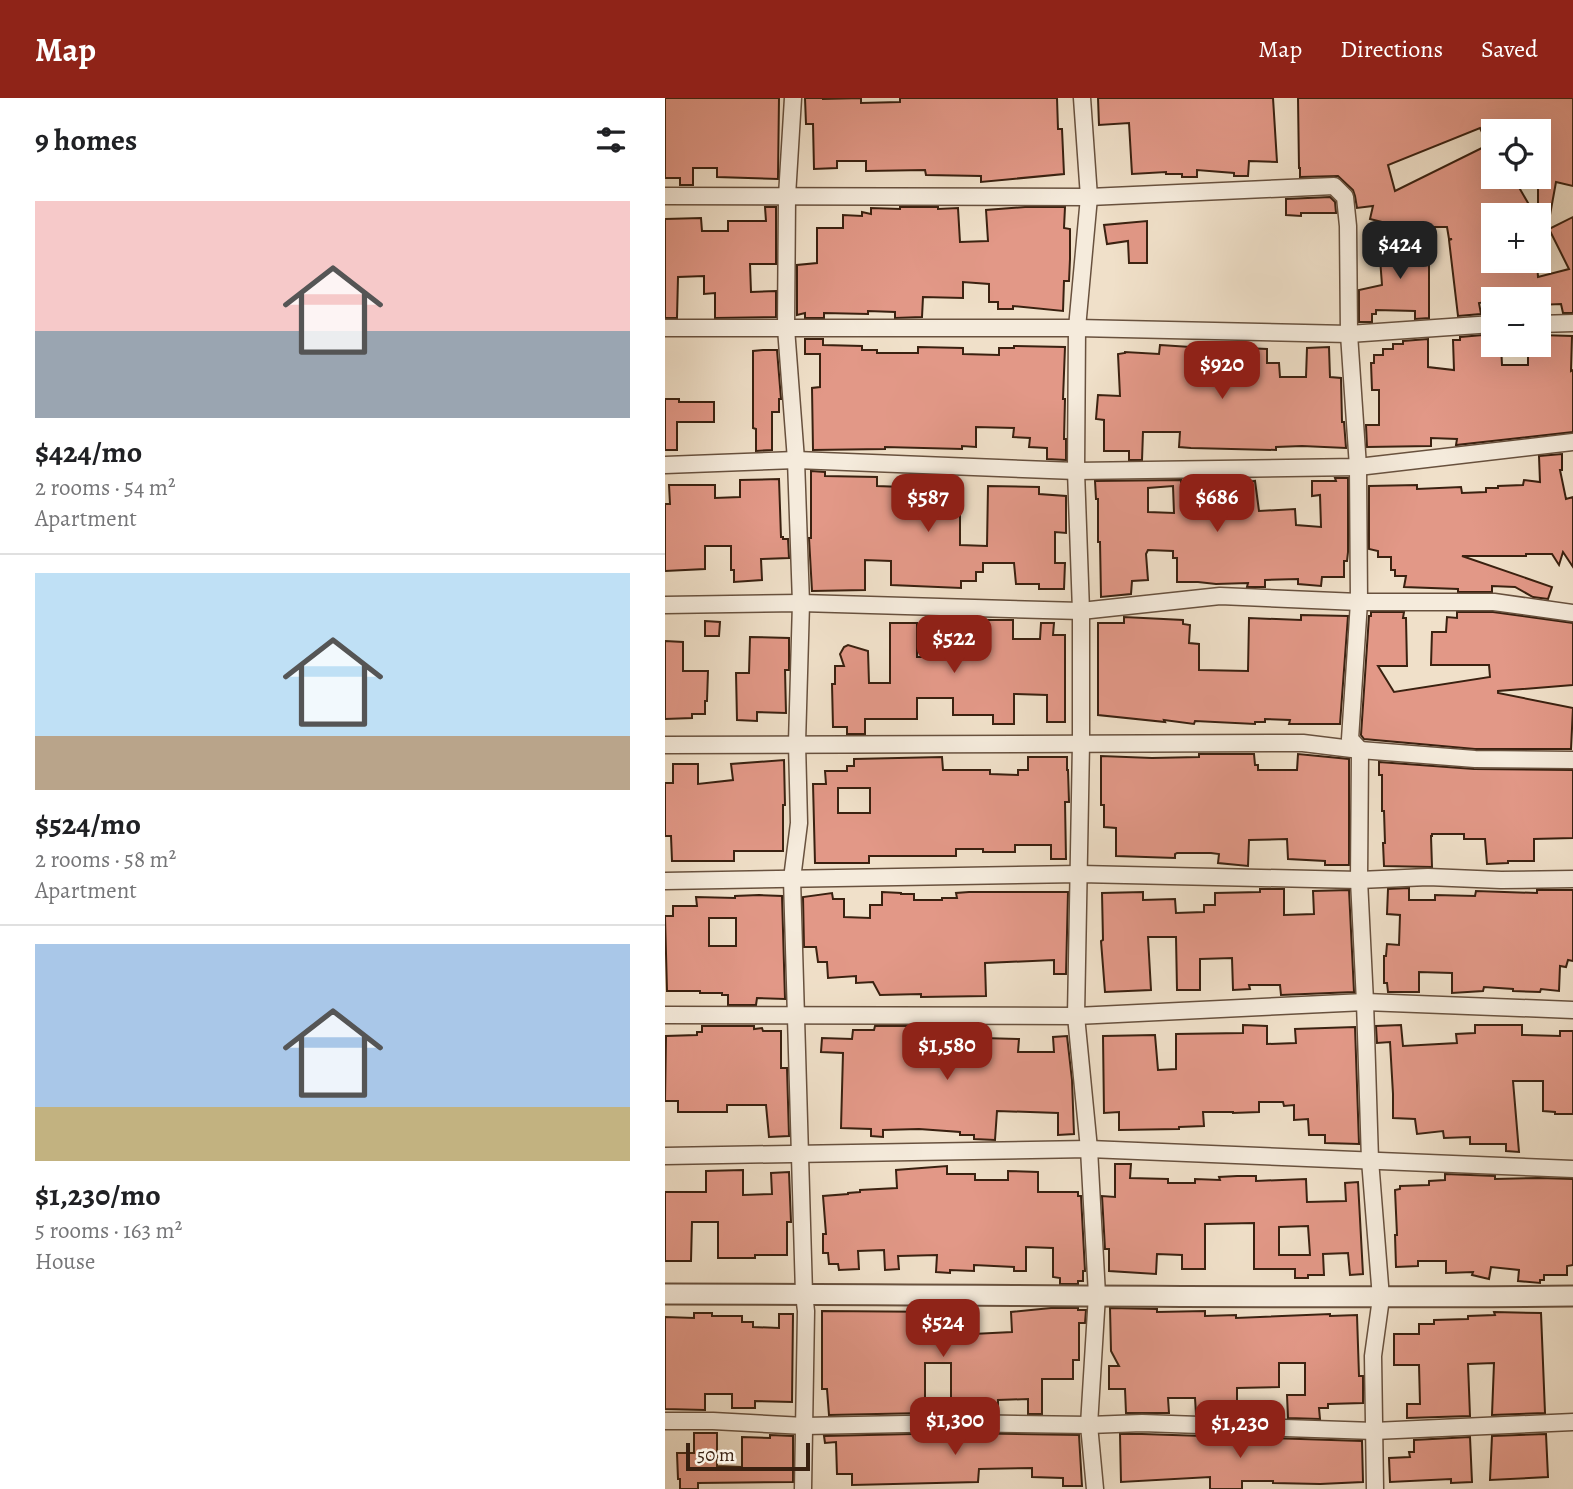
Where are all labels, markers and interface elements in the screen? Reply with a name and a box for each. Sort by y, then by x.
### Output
text: Map [35,27,96,72]
text: Map [1258,33,1302,65]
text: Directions [1340,33,1443,65]
text: Saved [1481,33,1538,65]
map controls [1481,119,1551,357]
button: locate [1481,119,1551,189]
text: 9 homes [35,120,137,160]
icon: filters [592,121,630,159]
button: + [1481,203,1551,273]
pin: $424 [1359,222,1441,281]
text: $424 [1378,228,1422,259]
icon: home [270,247,396,373]
button: − [1481,287,1551,357]
pin: $920 [1181,342,1263,401]
text: $920 [1200,348,1244,379]
text: $424/mo [35,432,142,472]
text: 2 rooms · 54 m² [35,472,176,503]
pin: $587 [887,474,969,534]
pin: $686 [1176,474,1258,534]
text: $587 [907,481,949,512]
text: $686 [1195,481,1239,512]
text: Apartment [35,503,137,534]
pin: $522 [913,616,995,675]
icon: home [270,619,396,745]
text: $522 [933,622,975,653]
text: $524/mo [35,804,141,844]
text: 2 rooms · 58 m² [35,844,176,875]
text: Apartment [35,875,137,906]
icon: home [270,990,396,1116]
pin: $1,580 [890,1023,1004,1082]
text: $1,580 [918,1029,976,1060]
text: $1,230/mo [35,1175,161,1215]
text: 5 rooms · 163 m² [35,1215,182,1246]
text: House [35,1246,95,1277]
pin: $524 [902,1300,984,1359]
text: $524 [922,1306,964,1337]
pin: $1,300 [898,1398,1012,1457]
pin: $1,230 [1183,1400,1297,1460]
text: $1,300 [926,1404,984,1435]
text: $1,230 [1211,1407,1269,1438]
scale bar [686,1440,810,1472]
text: 50 m [697,1442,735,1468]

